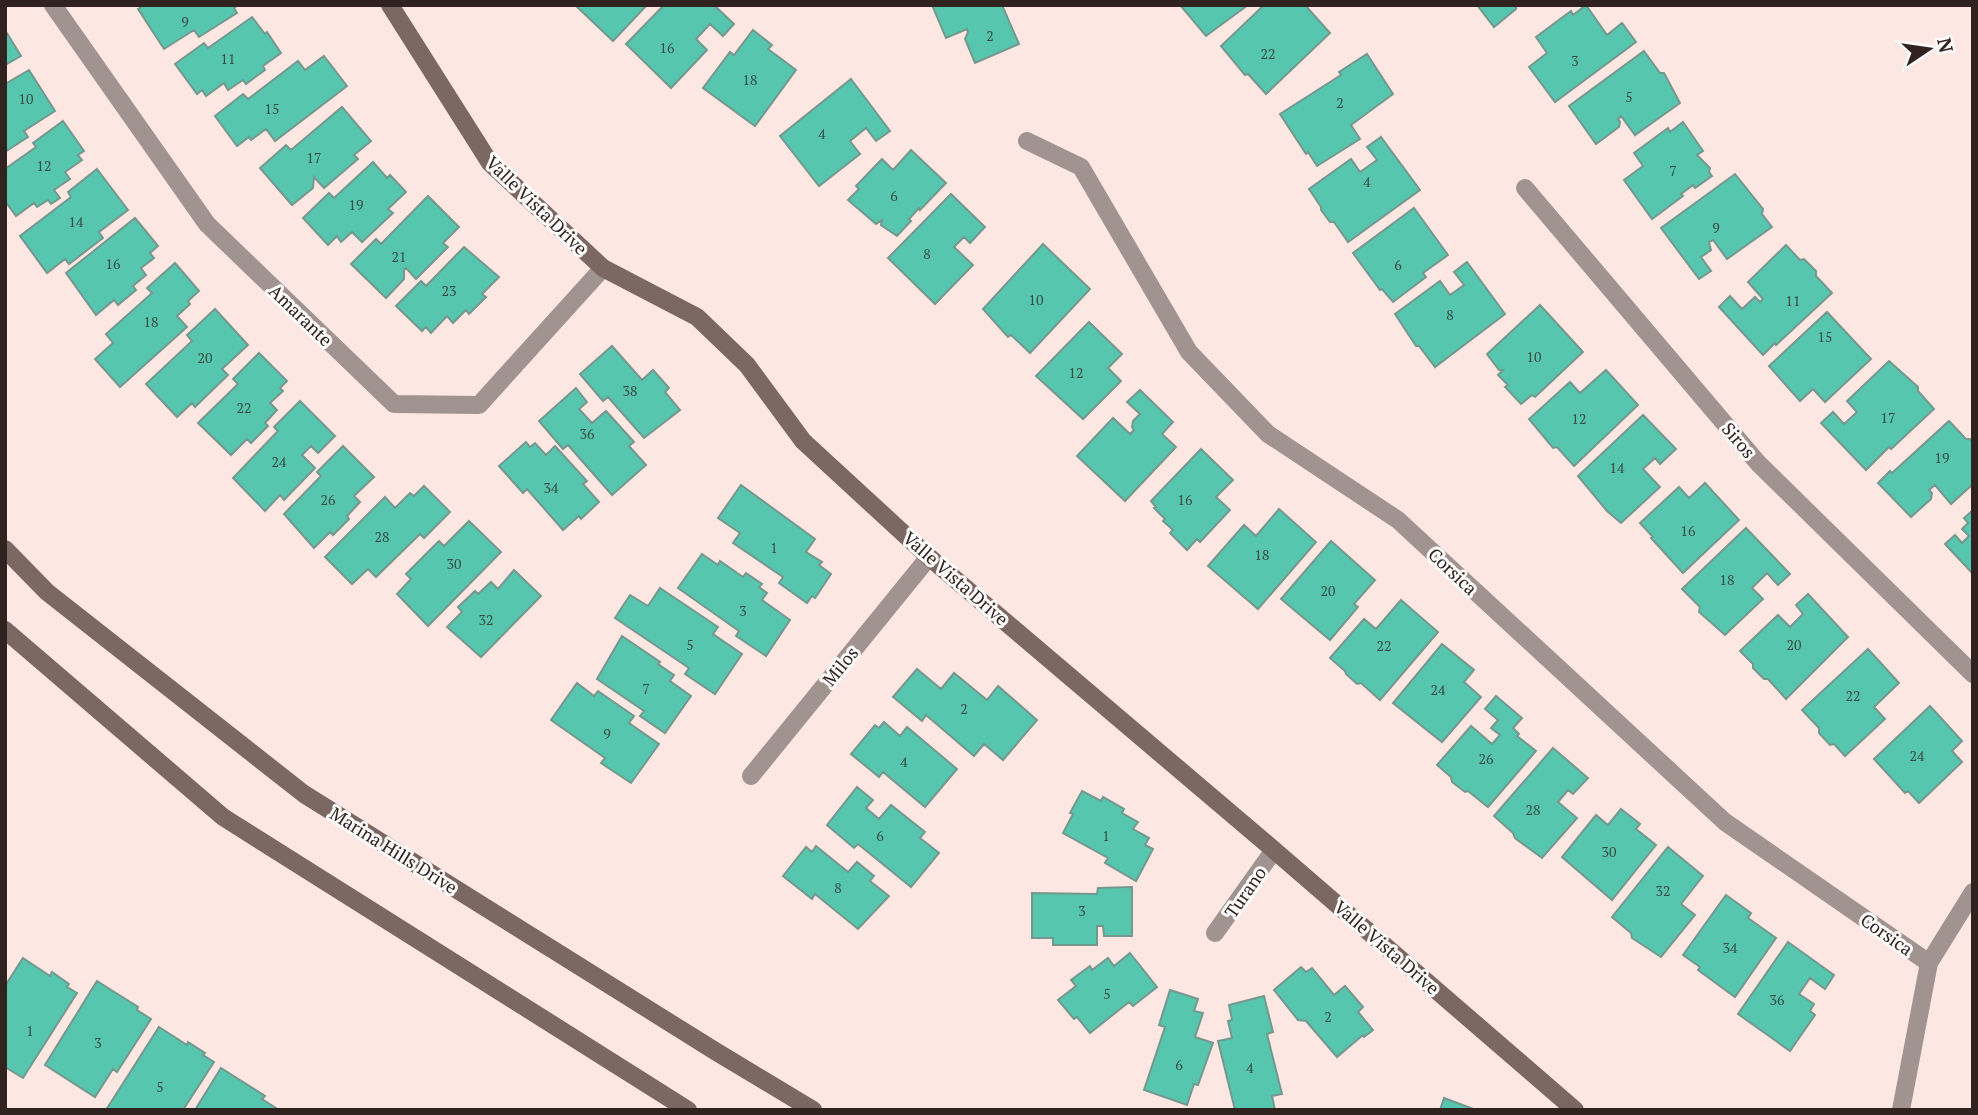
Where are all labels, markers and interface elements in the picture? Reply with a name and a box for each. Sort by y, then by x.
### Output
house number: 9 [181,12,189,31]
north arrow [1894,14,1964,84]
house number: 2 [986,26,994,45]
text: N [1932,35,1960,55]
house number: 16 [660,38,675,57]
house number: 22 [1261,44,1275,63]
house number: 11 [221,49,235,68]
house number: 3 [1571,51,1579,70]
house number: 18 [743,70,757,89]
house number: 5 [1625,87,1633,106]
house number: 10 [19,89,33,108]
house number: 2 [1336,93,1344,112]
house number: 15 [265,99,279,118]
house number: 4 [818,124,826,143]
house number: 17 [307,148,321,167]
street label: Valle Vista Drive [481,150,593,260]
house number: 12 [37,156,51,175]
house number: 7 [1669,161,1677,180]
house number: 4 [1363,172,1371,191]
house number: 6 [890,186,898,205]
house number: 19 [349,195,363,214]
house number: 14 [69,212,84,231]
house number: 9 [1712,218,1720,237]
house number: 8 [923,244,931,263]
house number: 21 [392,247,406,266]
house number: 16 [106,254,121,273]
house number: 6 [1394,255,1402,274]
street label: Amarante [264,279,338,351]
house number: 23 [442,281,456,300]
house number: 10 [1029,290,1043,309]
house number: 11 [1786,291,1800,310]
house number: 8 [1446,305,1454,324]
house number: 18 [144,312,158,331]
house number: 15 [1818,327,1832,346]
house number: 10 [1527,347,1541,366]
house number: 20 [198,348,212,367]
house number: 12 [1069,363,1083,382]
house number: 38 [623,381,637,400]
house number: 22 [237,398,251,417]
house number: 17 [1881,408,1895,427]
house number: 12 [1572,409,1586,428]
street label: Siros [1717,417,1761,463]
house number: 36 [580,424,595,443]
house number: 19 [1935,448,1949,467]
house number: 24 [272,452,287,471]
house number: 14 [1610,458,1625,477]
house number: 34 [544,478,559,497]
house number: 26 [321,490,336,509]
house number: 16 [1178,490,1193,509]
house number: 16 [1681,521,1696,540]
street label: Valle Vista Drive [898,526,1014,630]
house number: 28 [375,527,389,546]
house number: 1 [770,538,778,557]
street label: Corsica [1423,542,1483,600]
house number: 18 [1255,545,1269,564]
house number: 30 [447,554,461,573]
house number: 18 [1720,570,1734,589]
house number: 20 [1321,581,1335,600]
house number: 3 [739,601,747,620]
house number: 32 [479,610,493,629]
house number: 5 [686,635,694,654]
house number: 20 [1787,635,1801,654]
house number: 22 [1377,636,1391,655]
street label: Milos [817,641,863,691]
house number: 7 [642,679,650,698]
house number: 24 [1431,680,1446,699]
house number: 22 [1846,686,1860,705]
house number: 2 [960,699,968,718]
house number: 9 [603,724,611,743]
house number: 24 [1910,746,1925,765]
house number: 26 [1479,749,1494,768]
house number: 4 [900,752,908,771]
house number: 28 [1526,800,1540,819]
street label: Marina Hills Drive [326,801,462,899]
house number: 6 [876,826,884,845]
house number: 1 [1102,826,1110,845]
house number: 30 [1602,842,1616,861]
street label: Turano [1219,862,1271,922]
house number: 8 [834,878,842,897]
house number: 32 [1656,881,1670,900]
street label: Valle Vista Drive [1329,895,1445,999]
house number: 3 [1078,901,1086,920]
street label: Corsica [1856,907,1918,961]
house number: 34 [1723,938,1738,957]
house number: 5 [1103,984,1111,1003]
house number: 36 [1770,990,1785,1009]
house number: 2 [1324,1007,1332,1026]
house number: 1 [26,1021,34,1040]
house number: 3 [94,1033,102,1052]
house number: 6 [1175,1055,1183,1074]
house number: 4 [1246,1058,1254,1077]
house number: 5 [156,1077,164,1096]

